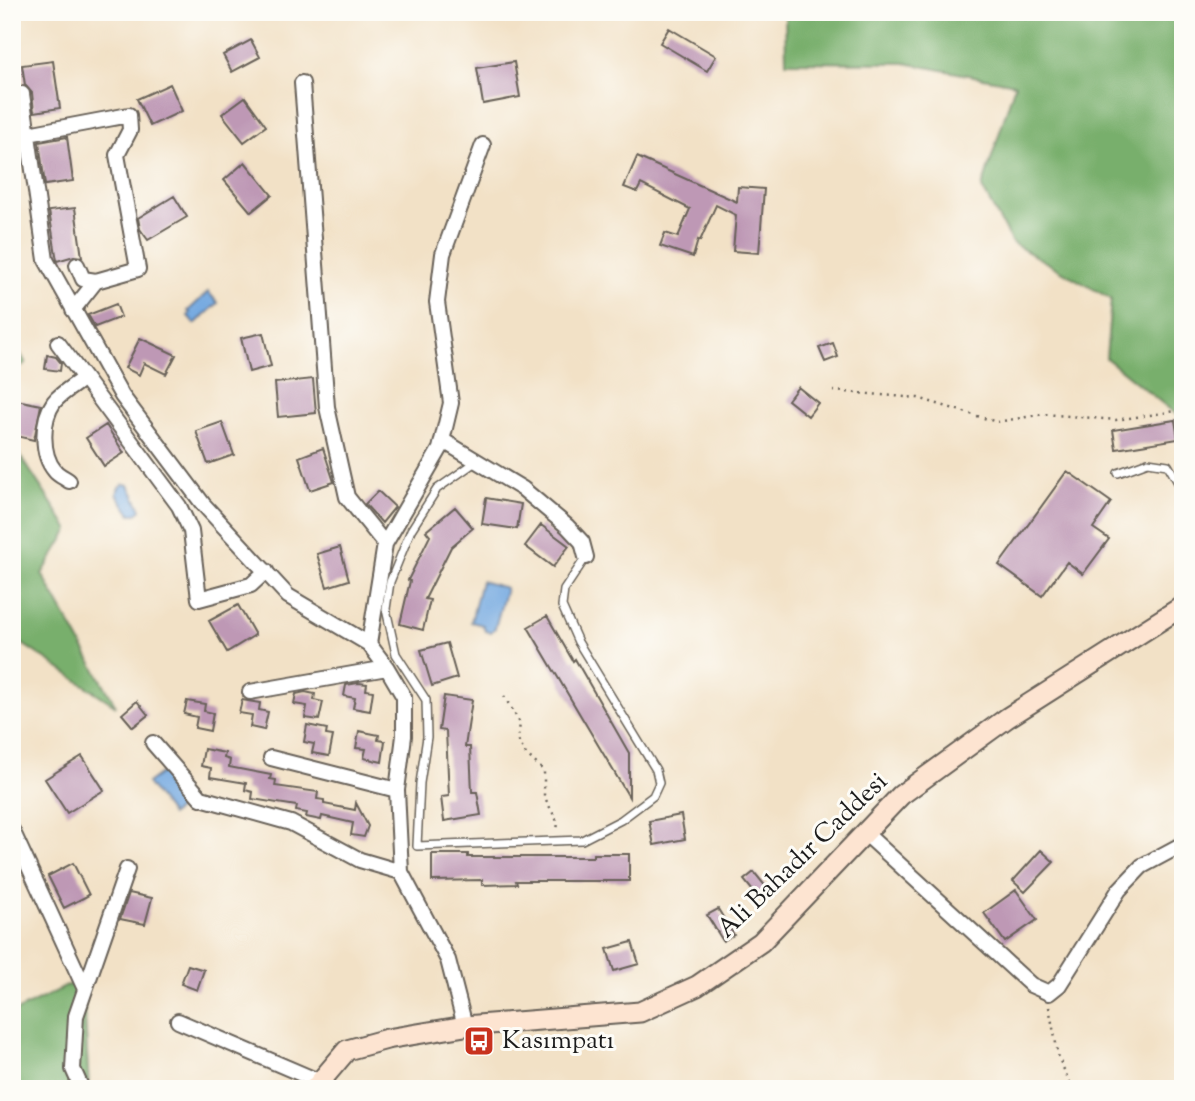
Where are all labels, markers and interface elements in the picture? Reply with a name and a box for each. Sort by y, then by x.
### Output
street label: Ali Bahadır Caddesi [709,765,897,947]
place label: Kasımpatı [502,1023,614,1060]
bus stop icon: Kasımpatı [462,1024,496,1058]

